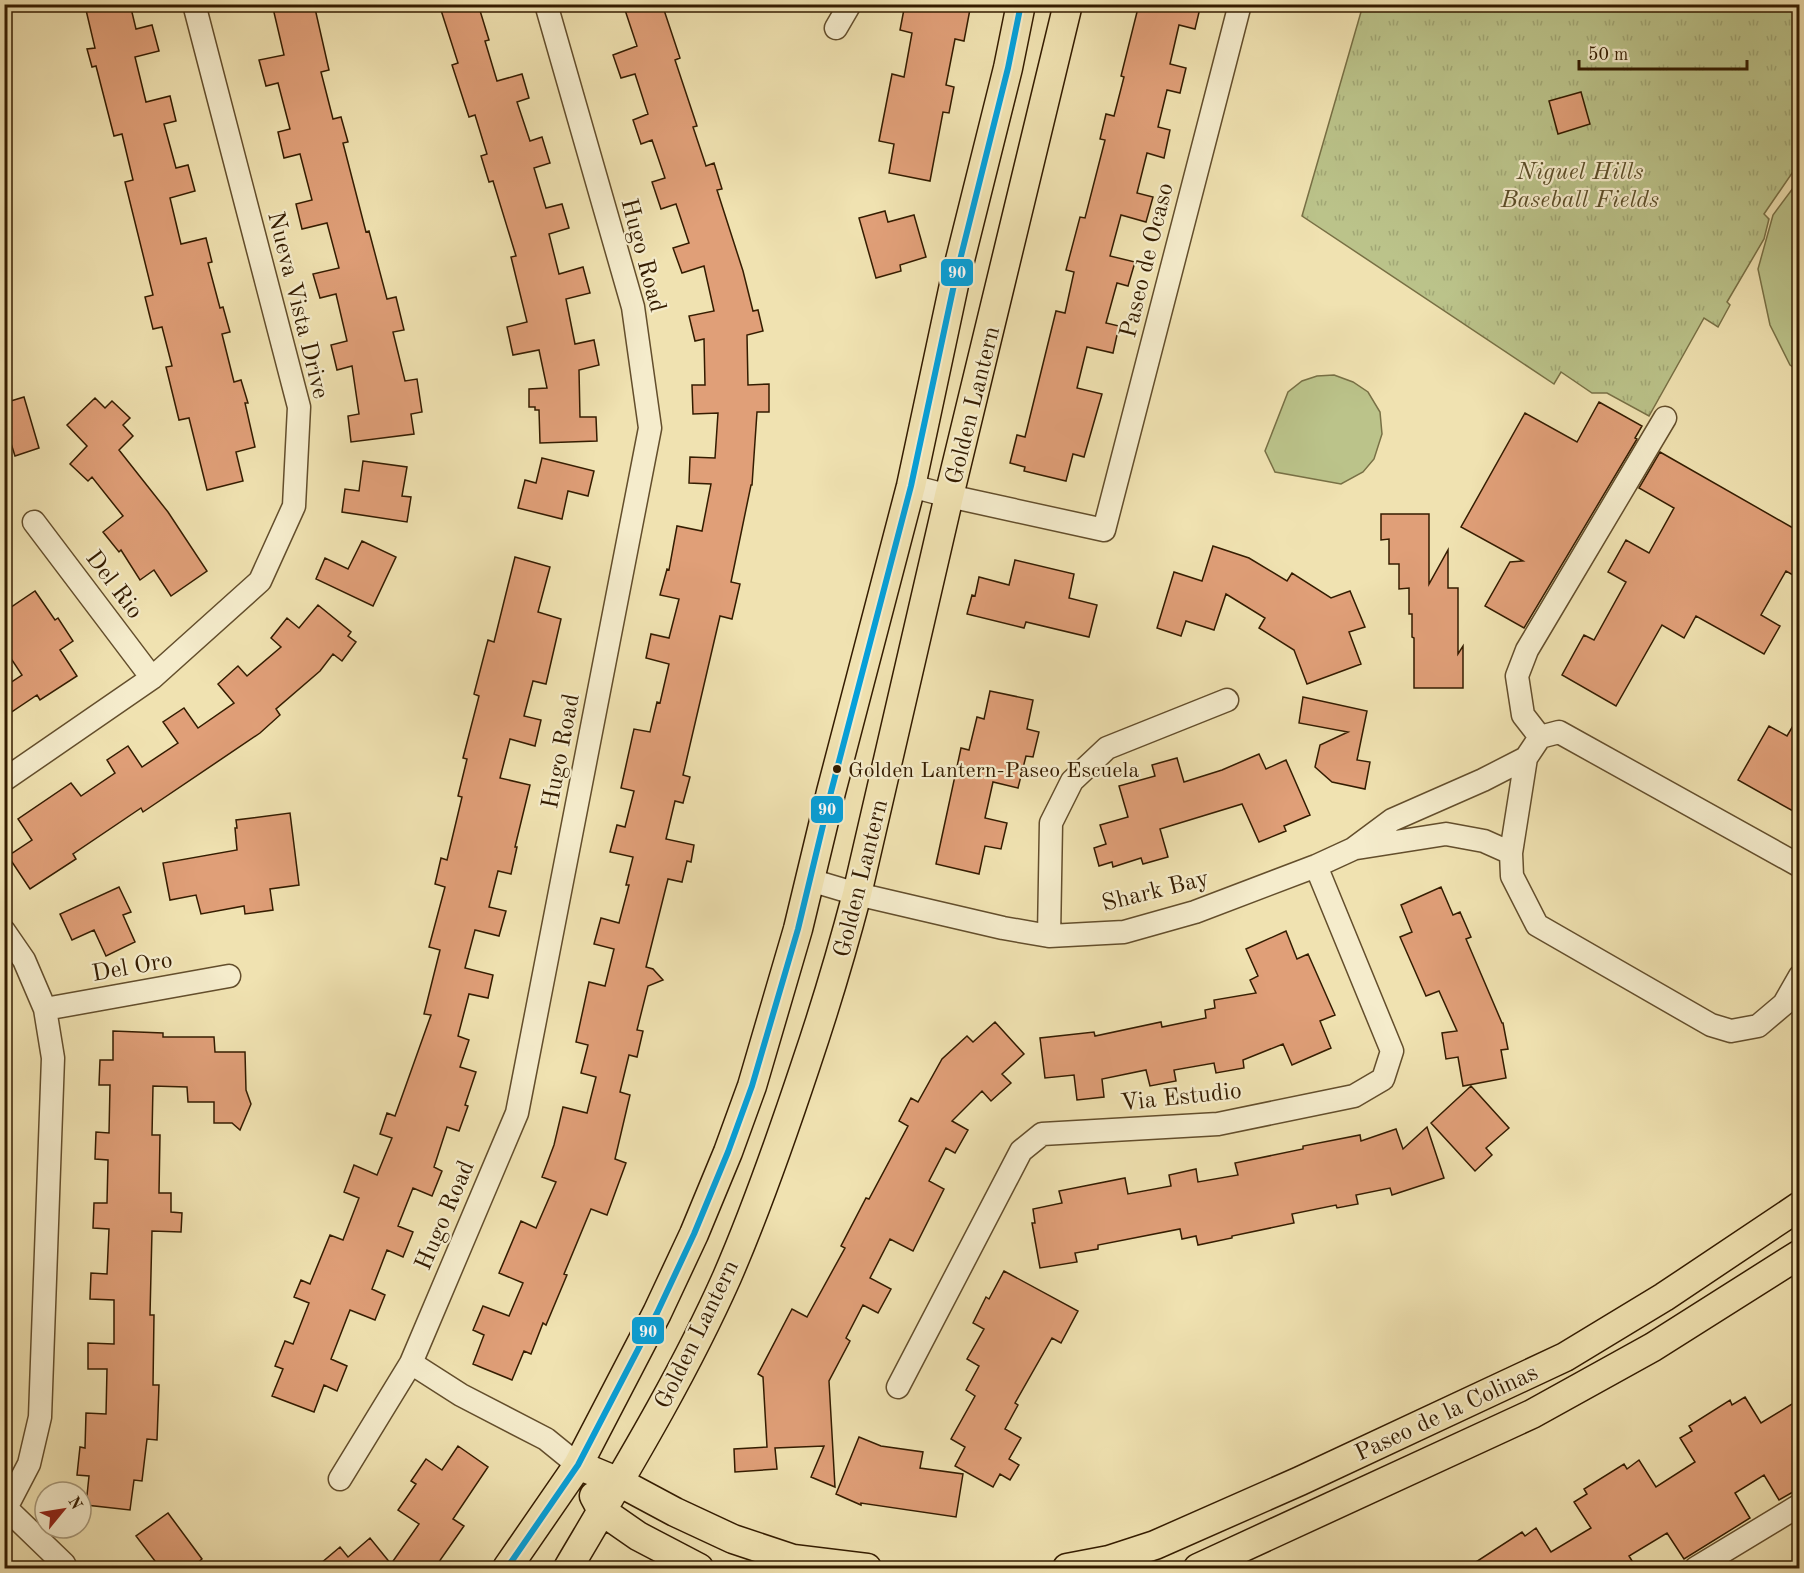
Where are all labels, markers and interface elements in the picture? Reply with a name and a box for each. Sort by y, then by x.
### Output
scale bar [1579,33,1747,71]
text: 50 m [1588,46,1628,64]
park label: Niguel Hills Baseball Fields [1500,161,1659,213]
street label: Paseo de Ocaso [1117,180,1179,340]
street label: Hugo Road [615,196,669,315]
street label: Nueva Vista Drive [262,210,332,401]
line badge: 90 [940,258,974,287]
text: 90 [948,266,966,282]
street label: Golden Lantern [943,324,1005,487]
street label: Del Rio [80,547,147,624]
street label: Hugo Road [539,692,585,811]
place label: Golden Lantern-Paseo Escuela [848,760,1139,782]
marker: Golden Lantern-Paseo Escuela [831,763,843,775]
line badge: 90 [810,795,844,824]
street label: Golden Lantern [831,797,893,960]
text: 90 [818,803,836,819]
street label: Shark Bay [1099,867,1212,917]
street label: Del Oro [90,949,175,987]
street label: Via Estudio [1119,1080,1243,1116]
street label: Hugo Road [412,1157,480,1274]
street label: Golden Lantern [651,1257,744,1413]
line badge: 90 [631,1316,665,1345]
text: 90 [639,1325,657,1341]
street label: Paseo de la Colinas [1352,1361,1542,1467]
north arrow [33,1480,93,1540]
text: N [64,1494,85,1513]

